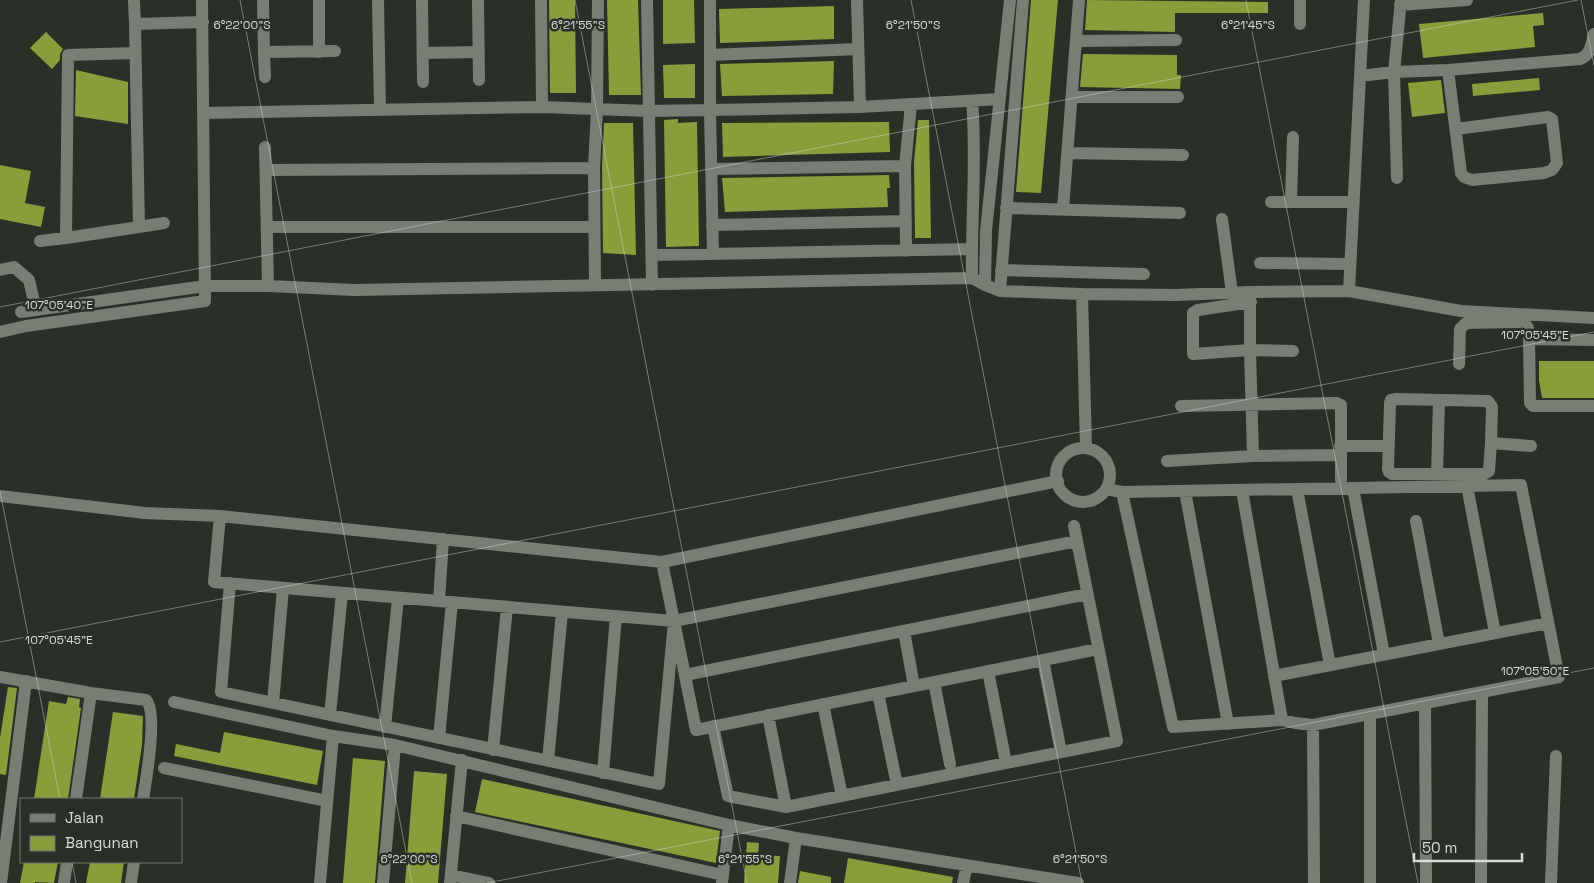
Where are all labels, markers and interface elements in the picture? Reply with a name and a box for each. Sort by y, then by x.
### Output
text: 6°22'00"S [213,17,271,33]
text: 6°21'55"S [551,17,605,33]
text: 6°21'50"S [886,17,940,33]
text: 6°21'45"S [1221,17,1275,33]
text: 107°05'40"E [25,297,93,313]
text: 107°05'45"E [1501,327,1569,343]
text: 107°05'45"E [25,632,93,648]
text: 107°05'50"E [1501,663,1569,679]
legend [20,798,182,863]
text: Jalan [65,808,104,827]
scale bar [1414,830,1522,862]
text: Bangunan [65,833,139,852]
text: 50 m [1422,838,1457,857]
text: 6°22'00"S [380,851,438,867]
text: 6°21'55"S [718,851,772,867]
text: 6°21'50"S [1053,851,1107,867]

